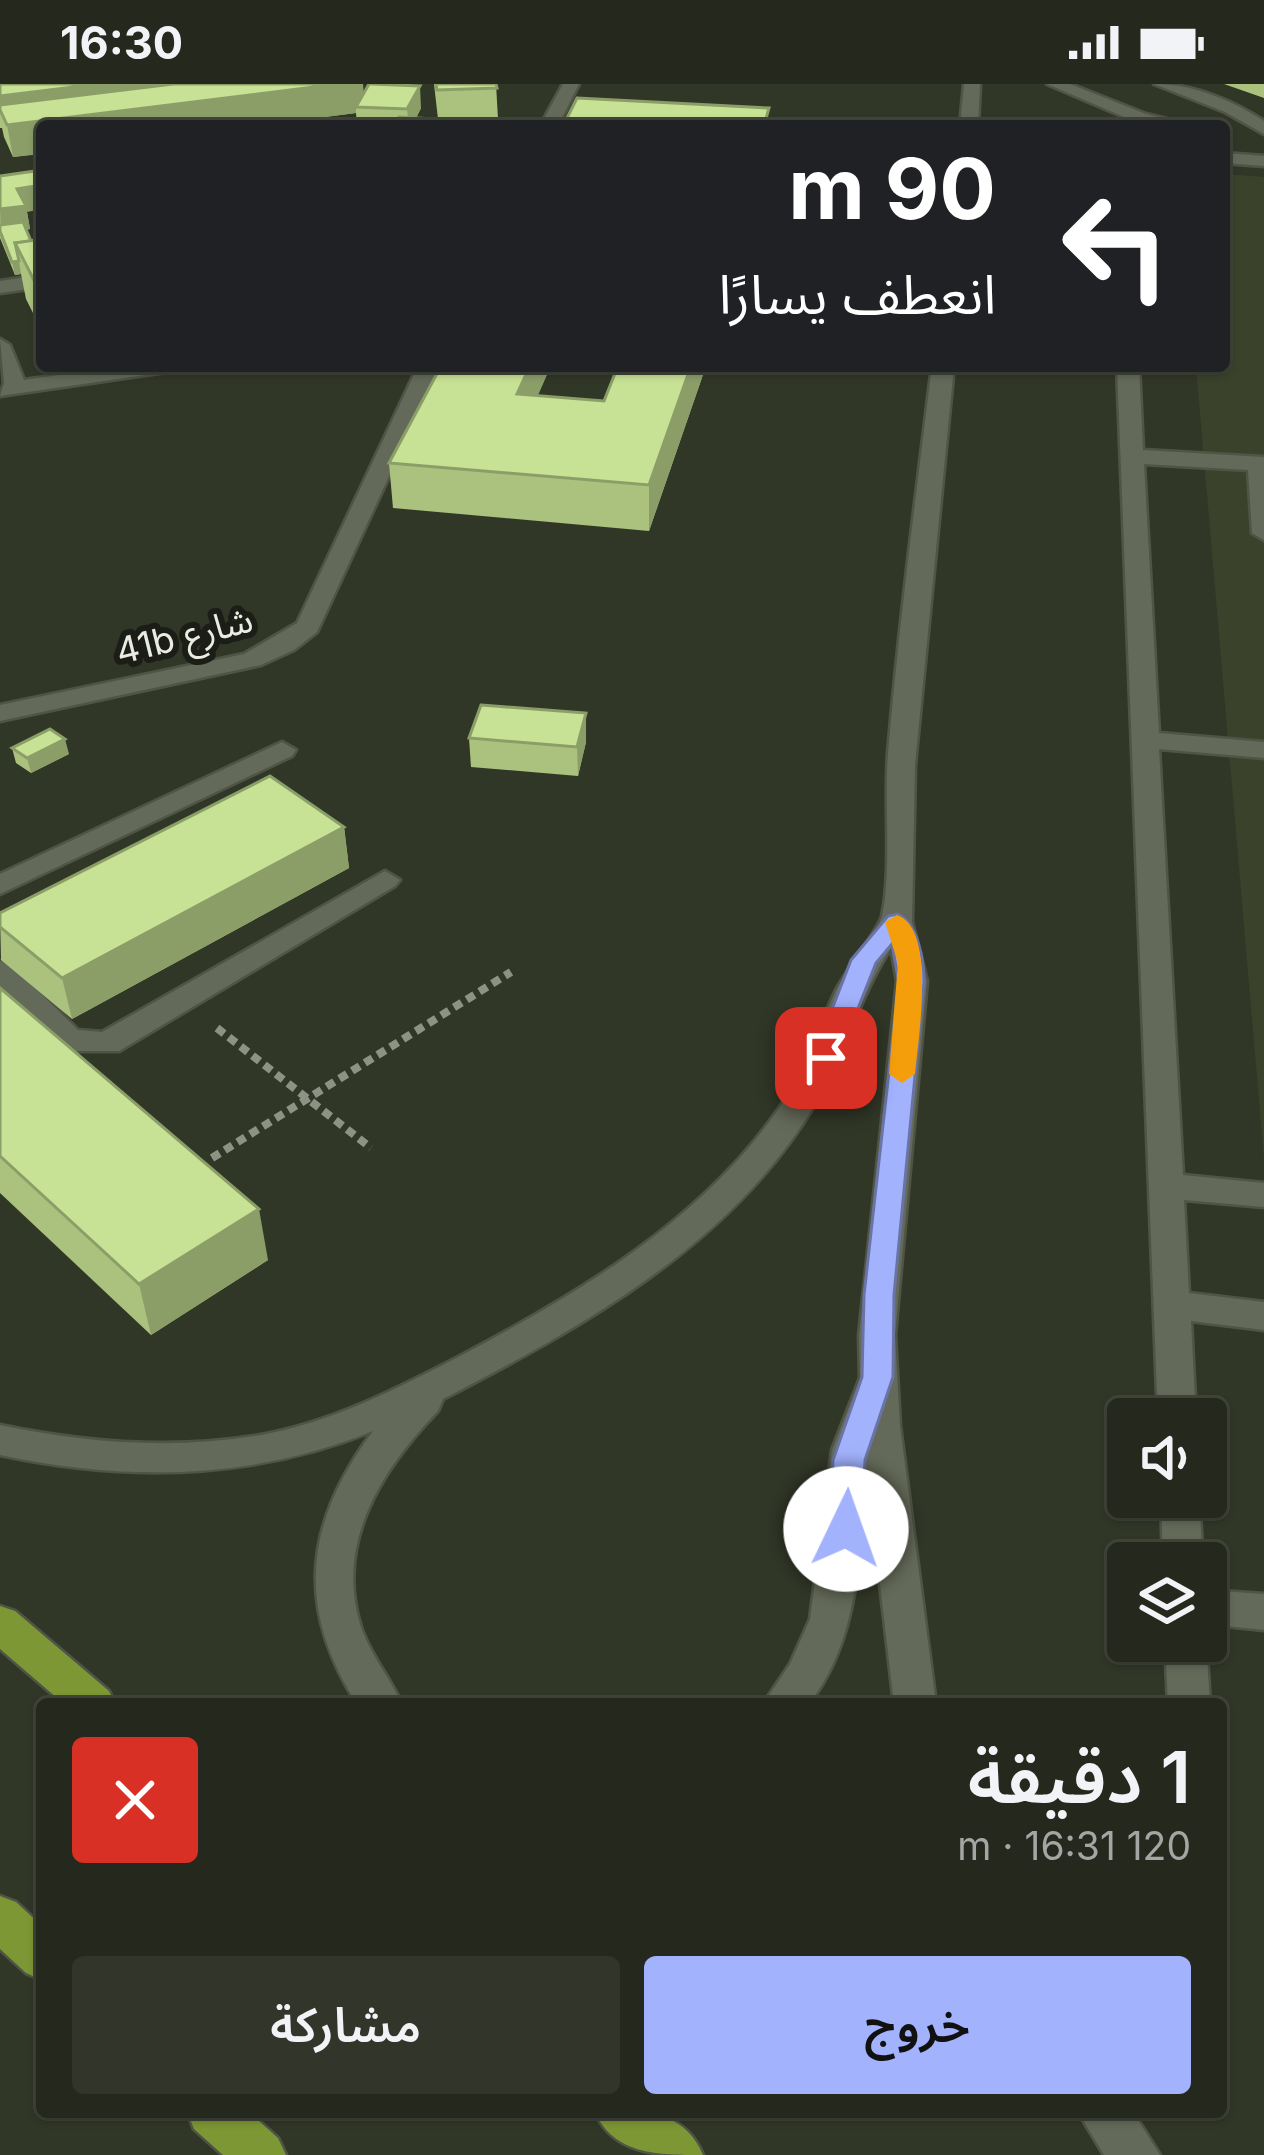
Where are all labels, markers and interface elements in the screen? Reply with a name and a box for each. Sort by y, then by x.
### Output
text: 16:30 [60,15,183,70]
text: 90 m [788,138,996,239]
icon: left [1038,168,1194,324]
text: انعطف يسارًا [719,262,996,327]
street label: 41b شارع [111,597,258,678]
pin [775,1007,877,1109]
icon: arrive [793,1025,859,1091]
map controls [1107,1398,1227,1662]
button: sound [1107,1398,1227,1518]
position arrow [783,1466,909,1592]
button: layers [1107,1542,1227,1662]
text: 1 دقيقة [968,1733,1191,1820]
button: close [72,1737,198,1863]
text: 120 m · 16:31 [957,1822,1191,1869]
button: مشاركة [72,1956,620,2094]
button: خروج [644,1956,1191,2094]

